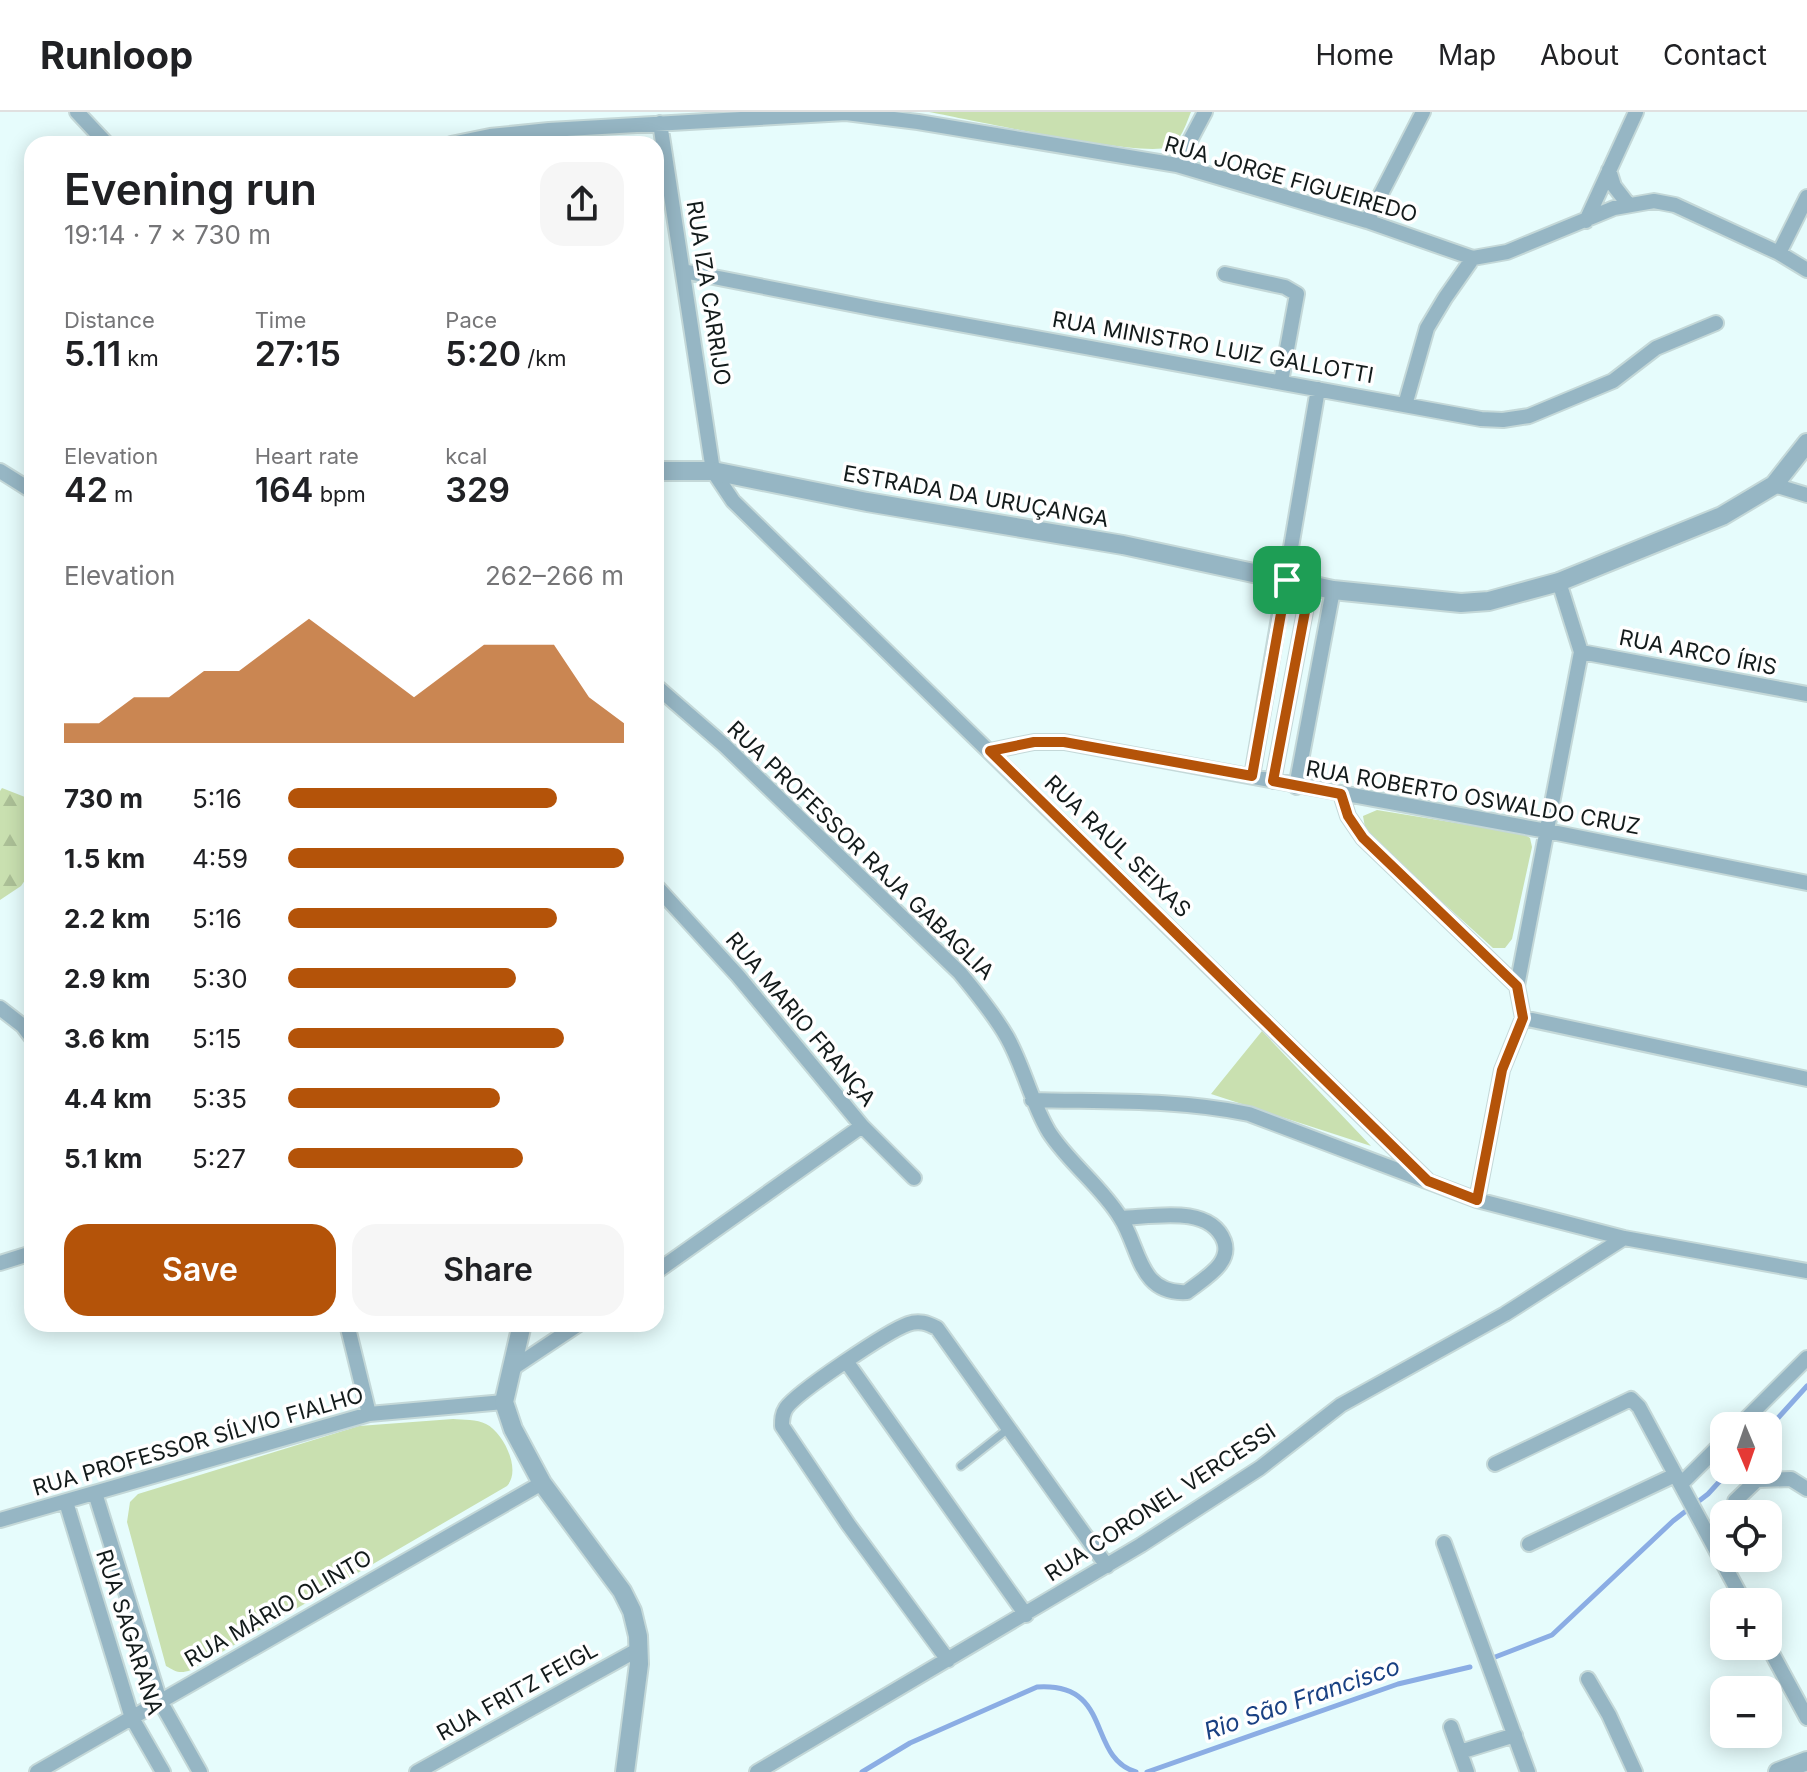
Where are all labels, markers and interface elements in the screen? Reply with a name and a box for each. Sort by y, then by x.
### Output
text: Runloop [40,32,193,78]
text: Home [1315,38,1394,72]
text: Map [1438,38,1496,72]
text: About [1540,38,1619,72]
text: Contact [1663,38,1767,72]
street label: RUA JORGE FIGUEIREDO [1162,130,1420,228]
text: Evening run [64,162,317,216]
button: share [540,162,624,246]
street label: RUA IZA CARRIJO [682,199,736,387]
text: 19:14 · 7 × 730 m [64,219,271,250]
street label: RUA MINISTRO LUIZ GALLOTTI [1050,306,1376,388]
text: Distance [64,307,155,333]
text: Time [255,307,306,333]
text: Pace [445,307,497,333]
text: 5.11 [64,333,121,374]
text: 27:15 [255,333,341,374]
text: 5:20 [445,333,521,374]
text: km [121,345,159,371]
text: /km [521,345,567,371]
text: Elevation [64,443,158,469]
text: Heart rate [255,443,359,469]
text: kcal [445,443,487,469]
street label: ESTRADA DA URUÇANGA [841,460,1111,532]
text: 42 [64,469,108,510]
text: 164 [255,469,313,510]
text: 329 [445,469,510,510]
text: m [108,481,133,507]
text: bpm [313,481,366,507]
pin [1253,546,1321,614]
icon: arrive [1265,558,1309,602]
text: Elevation [64,560,175,591]
text: 262–266 m [485,560,624,591]
street label: RUA ARCO ÍRIS [1617,624,1779,680]
street label: RUA PROFESSOR RAJA GABAGLIA [722,715,1000,985]
street label: RUA ROBERTO OSWALDO CRUZ [1304,755,1642,839]
street label: RUA RAUL SEIXAS [1040,770,1196,922]
text: 730 m [64,783,143,814]
text: 5:16 [192,783,242,814]
text: 1.5 km [64,843,145,874]
text: 4:59 [192,843,248,874]
text: 2.2 km [64,903,150,934]
text: 5:16 [192,903,242,934]
street label: RUA MARIO FRANÇA [721,927,881,1111]
text: 2.9 km [64,963,151,994]
text: 5:30 [192,963,248,994]
text: 3.6 km [64,1023,150,1054]
text: 5:15 [192,1023,242,1054]
text: 4.4 km [64,1083,152,1114]
text: 5:35 [192,1083,247,1114]
text: 5.1 km [64,1143,143,1174]
text: 5:27 [192,1143,246,1174]
button: Save [64,1224,336,1316]
button: Share [352,1224,624,1316]
street label: RUA PROFESSOR SÍLVIO FIALHO [30,1381,366,1501]
north arrow [1710,1412,1782,1484]
map controls [1710,1412,1782,1748]
street label: RUA CORONEL VERCESSI [1040,1418,1280,1586]
button: locate [1710,1500,1782,1572]
street label: RUA MÁRIO OLINTO [180,1544,376,1672]
street label: RUA SAGARANA [91,1546,169,1718]
button: + [1710,1588,1782,1660]
street label: RUA FRITZ FEIGL [432,1636,602,1746]
water label: Rio São Francisco [1200,1651,1403,1746]
button: − [1710,1676,1782,1748]

